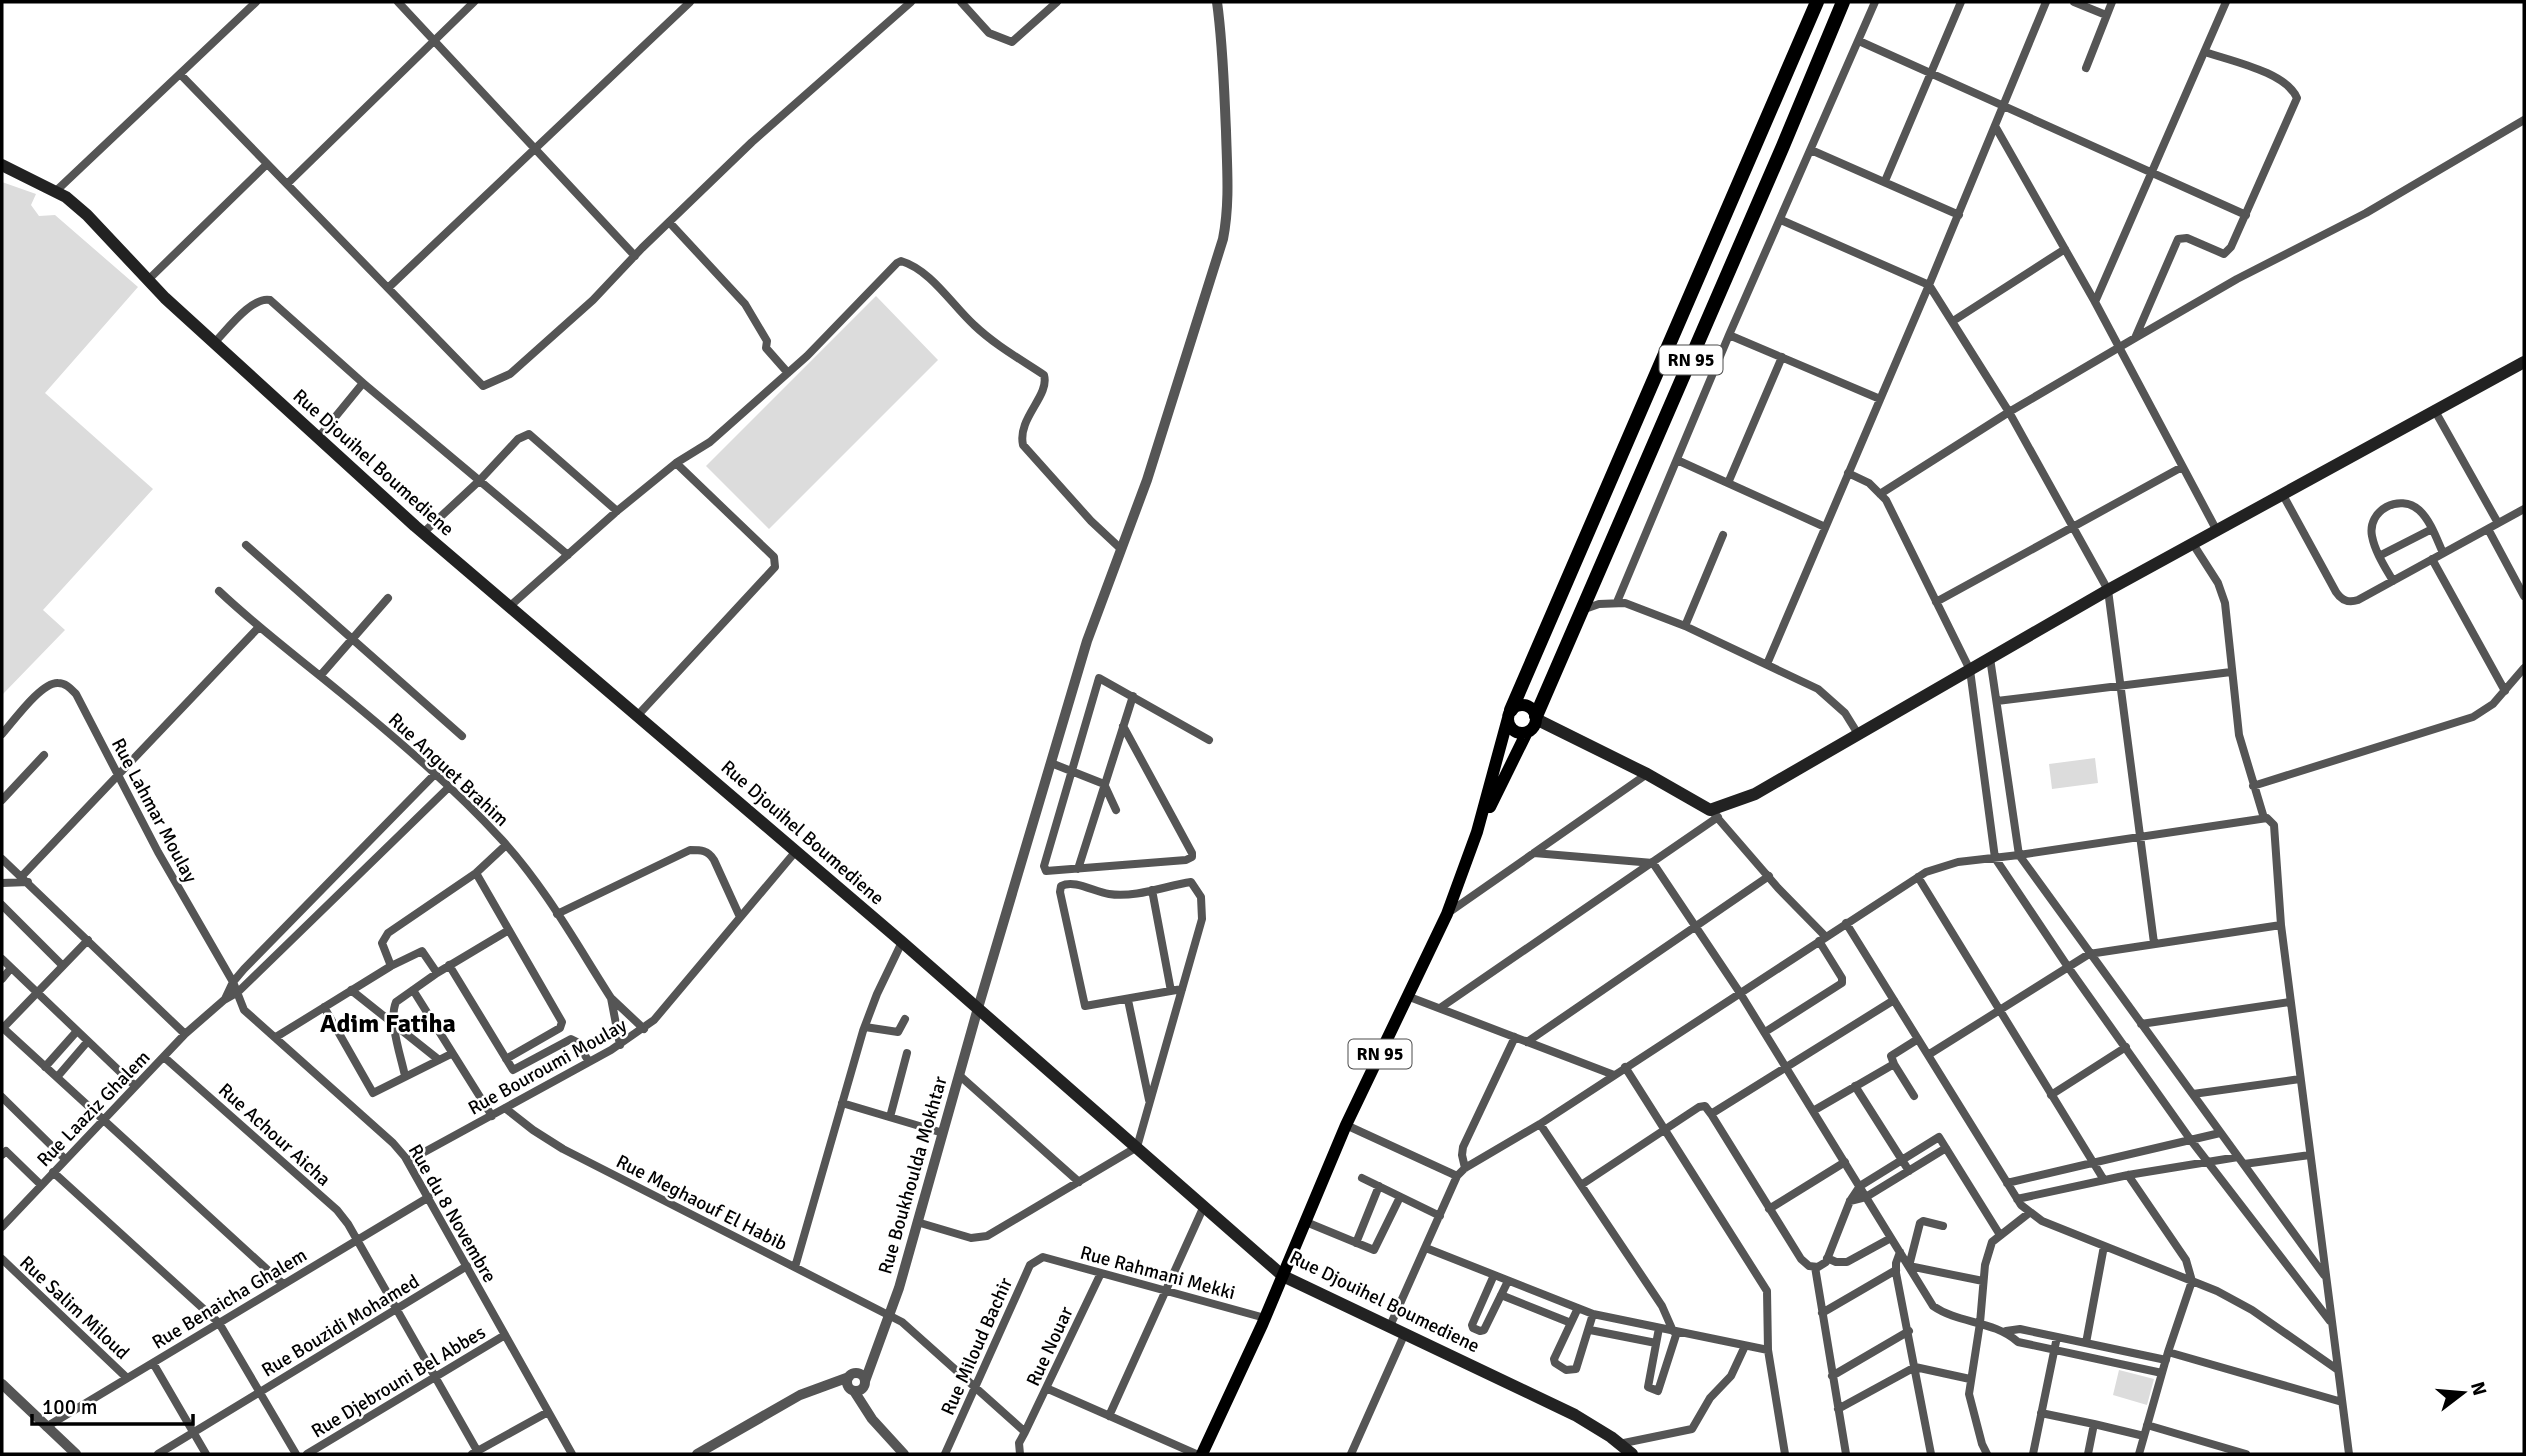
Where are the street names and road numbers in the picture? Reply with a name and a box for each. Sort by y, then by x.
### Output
road number: RN 95 [1660,346,1722,374]
street label: Rue Djouihel Boumediene [288,384,459,541]
street label: Rue Anguet Brahim [383,708,514,832]
street label: Rue Lahmar Moulay [106,734,202,887]
street label: Rue Djouihel Boumediene [716,755,889,910]
street label: Rue Bouroumi Moulay [464,1013,631,1120]
road number: RN 95 [1348,1040,1412,1069]
street label: Rue Laaziz Ghalem [32,1045,155,1172]
street label: Rue Boukhoulda Mokhtar [873,1074,953,1277]
street label: Rue Achour Aicha [213,1078,335,1191]
street label: Rue du 8 Novembre [403,1140,502,1287]
street label: Rue Meghaouf El Habib [612,1149,791,1256]
street label: Rue Rahmani Mekki [1078,1241,1238,1305]
street label: Rue Benaicha Ghalem [148,1243,311,1355]
street label: Rue Djouihel Boumediene [1286,1245,1484,1358]
street label: Rue Salim Miloud [14,1251,134,1365]
street label: Rue Bouzidi Mohamed [257,1269,424,1382]
street label: Rue Miloud Bachir [936,1274,1018,1419]
street label: Rue Nouar [1021,1303,1079,1390]
street label: Rue Djebrouni Bel Abbes [307,1320,490,1443]

